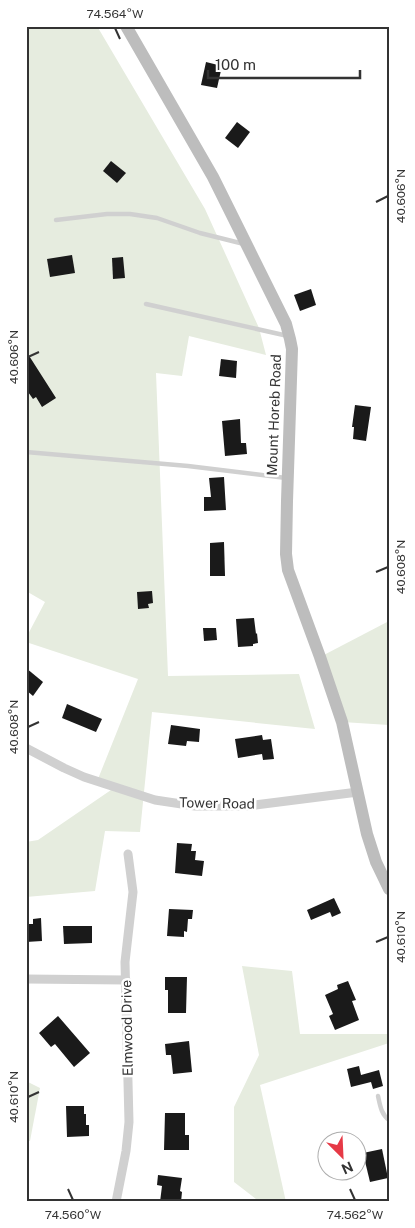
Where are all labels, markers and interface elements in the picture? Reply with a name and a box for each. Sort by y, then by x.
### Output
text: 74.564°W [87,7,144,21]
scale bar [208,48,360,80]
text: 100 m [215,56,256,73]
text: 40.606°N [394,169,408,223]
text: 40.606°N [7,330,21,384]
street label: Mount Horeb Road [264,354,284,476]
text: 40.608°N [394,540,408,594]
text: 40.608°N [7,700,21,754]
street label: Tower Road [179,794,255,812]
text: 40.610°N [394,911,408,963]
street label: Elmwood Drive [118,980,136,1076]
text: 40.610°N [7,1071,21,1123]
north arrow [318,1130,368,1180]
text: N [339,1158,356,1177]
text: 74.560°W [45,1208,102,1222]
text: 74.562°W [327,1208,384,1222]

